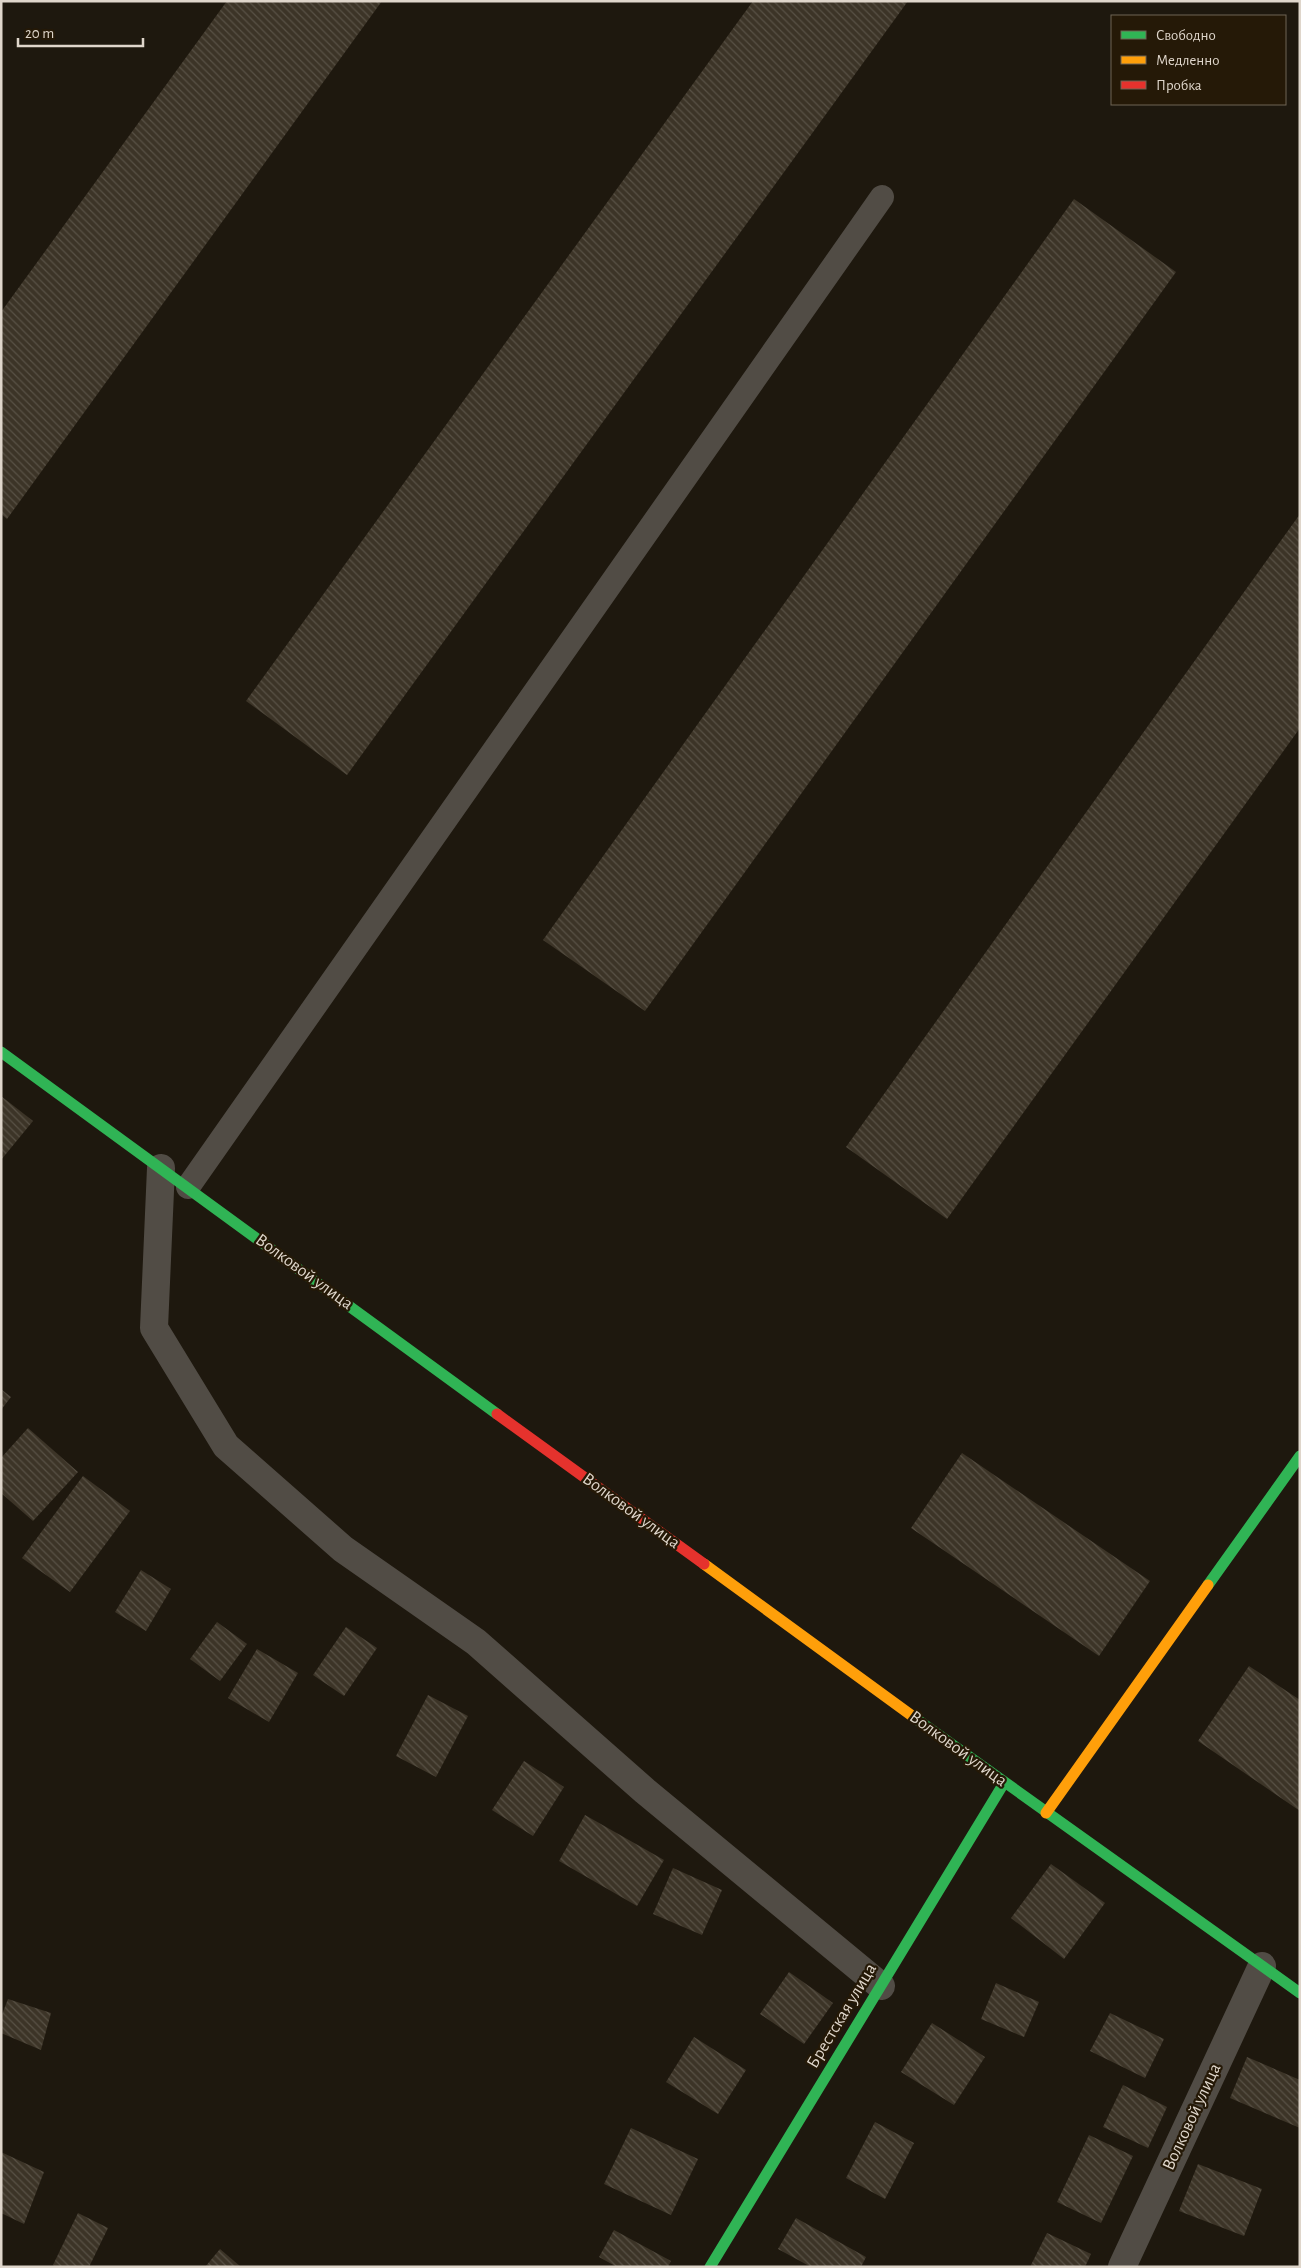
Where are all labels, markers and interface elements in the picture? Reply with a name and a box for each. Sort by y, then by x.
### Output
scale bar [18,15,142,47]
legend [1111,15,1286,105]
text: 20 m [25,26,54,41]
text: Свободно [1156,28,1216,43]
text: Медленно [1156,53,1220,68]
text: Пробка [1156,78,1202,93]
street label: Волковой улица [252,1231,356,1313]
street label: Волковой улица [579,1470,683,1552]
street label: Волковой улица [906,1708,1010,1790]
street label: Брестская улица [804,1961,880,2071]
street label: Волковой улица [1159,2061,1225,2173]

